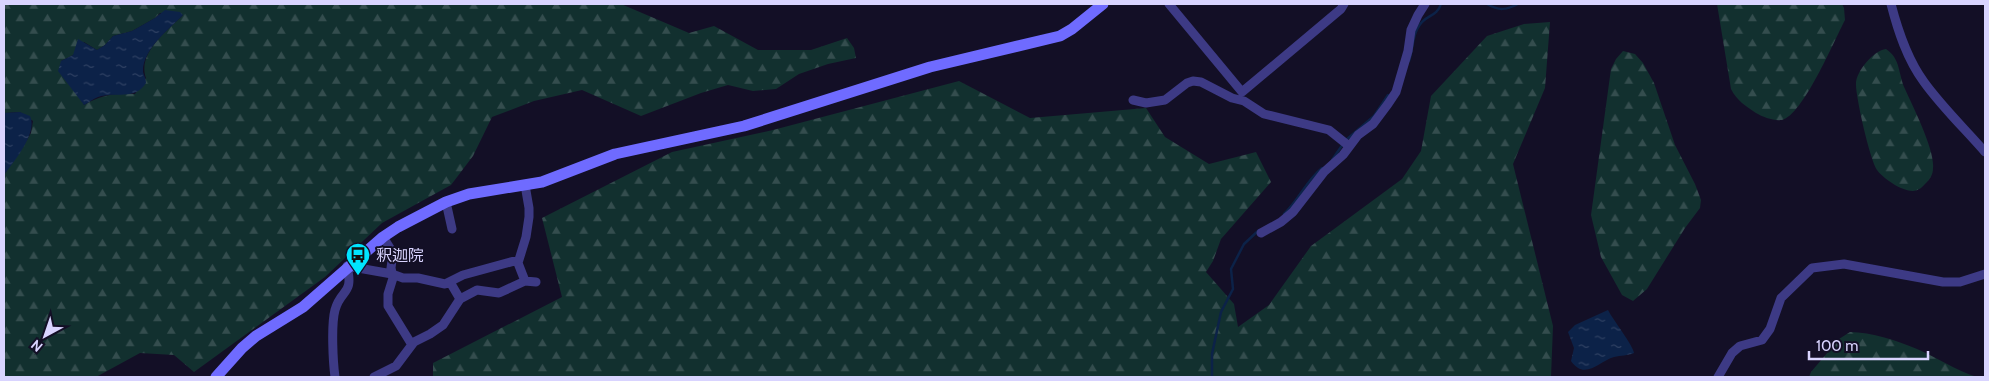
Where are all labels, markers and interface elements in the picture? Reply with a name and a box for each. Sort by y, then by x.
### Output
bus stop icon: 釈迦院 [345,242,371,276]
place label: 釈迦院 [376,246,424,265]
north arrow [20,311,70,361]
scale bar [1809,328,1928,360]
text: N [27,336,46,356]
text: 100 m [1816,337,1858,355]

